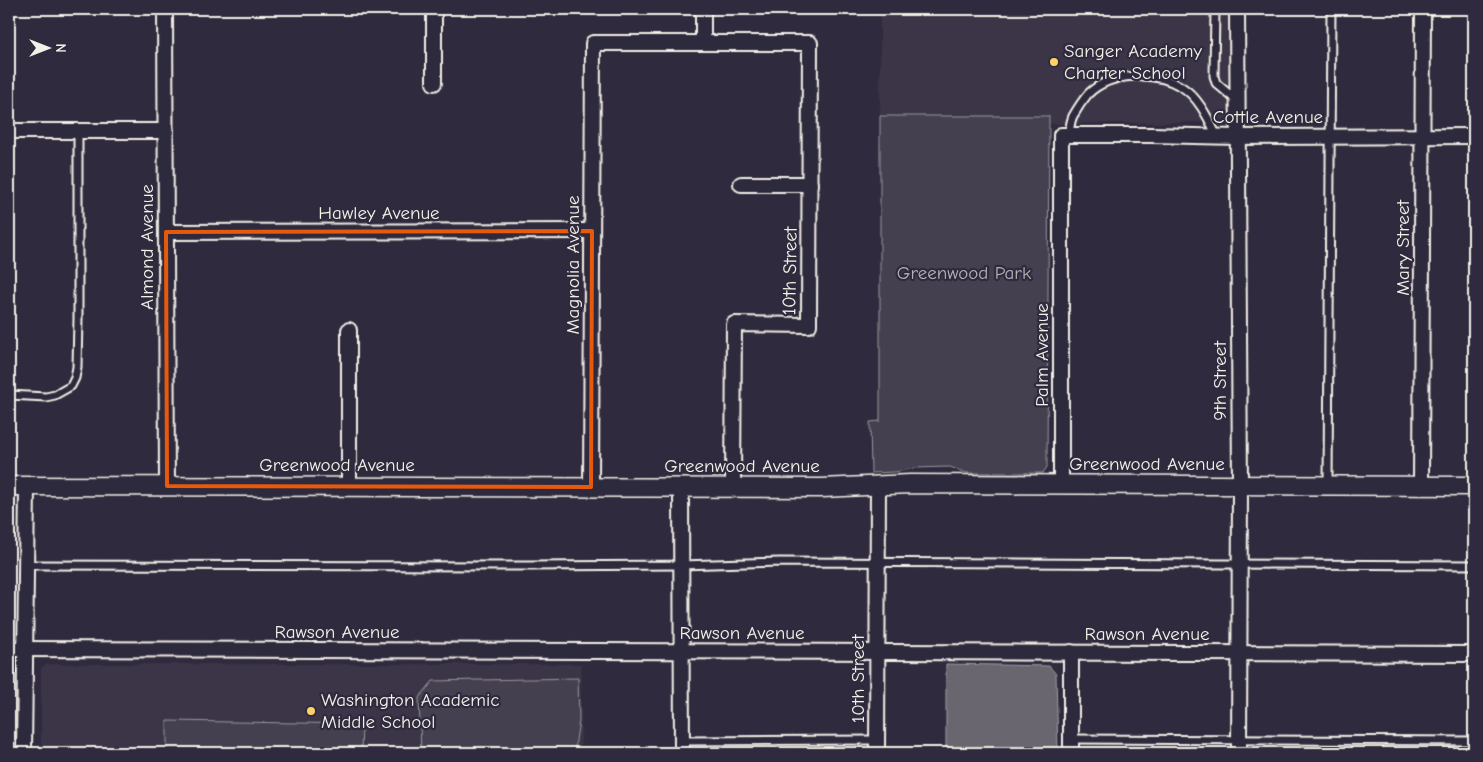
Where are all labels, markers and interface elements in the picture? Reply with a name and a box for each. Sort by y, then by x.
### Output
north arrow [22,22,72,72]
place label: Sanger Academy Charter School [1064,40,1203,84]
text: N [52,43,69,53]
marker: Sanger Academy Charter School [1048,56,1060,68]
street label: Cottle Avenue [1213,106,1323,128]
street label: Almond Avenue [136,184,158,310]
street label: Magnolia Avenue [562,196,584,334]
street label: Mary Street [1392,200,1414,296]
street label: Hawley Avenue [318,202,440,224]
street label: 10th Street [778,226,802,316]
park label: Greenwood Park [897,262,1032,284]
street label: Palm Avenue [1031,303,1053,407]
street label: 9th Street [1209,341,1231,421]
street label: Greenwood Avenue [1069,453,1225,475]
street label: Greenwood Avenue [259,454,415,476]
street label: Greenwood Avenue [664,455,820,477]
street label: Rawson Avenue [275,621,399,643]
street label: Rawson Avenue [680,622,804,644]
street label: Rawson Avenue [1085,623,1209,645]
street label: 10th Street [847,634,869,723]
place label: Washington Academic Middle School [321,689,500,733]
marker: Washington Academic Middle School [305,705,317,717]

